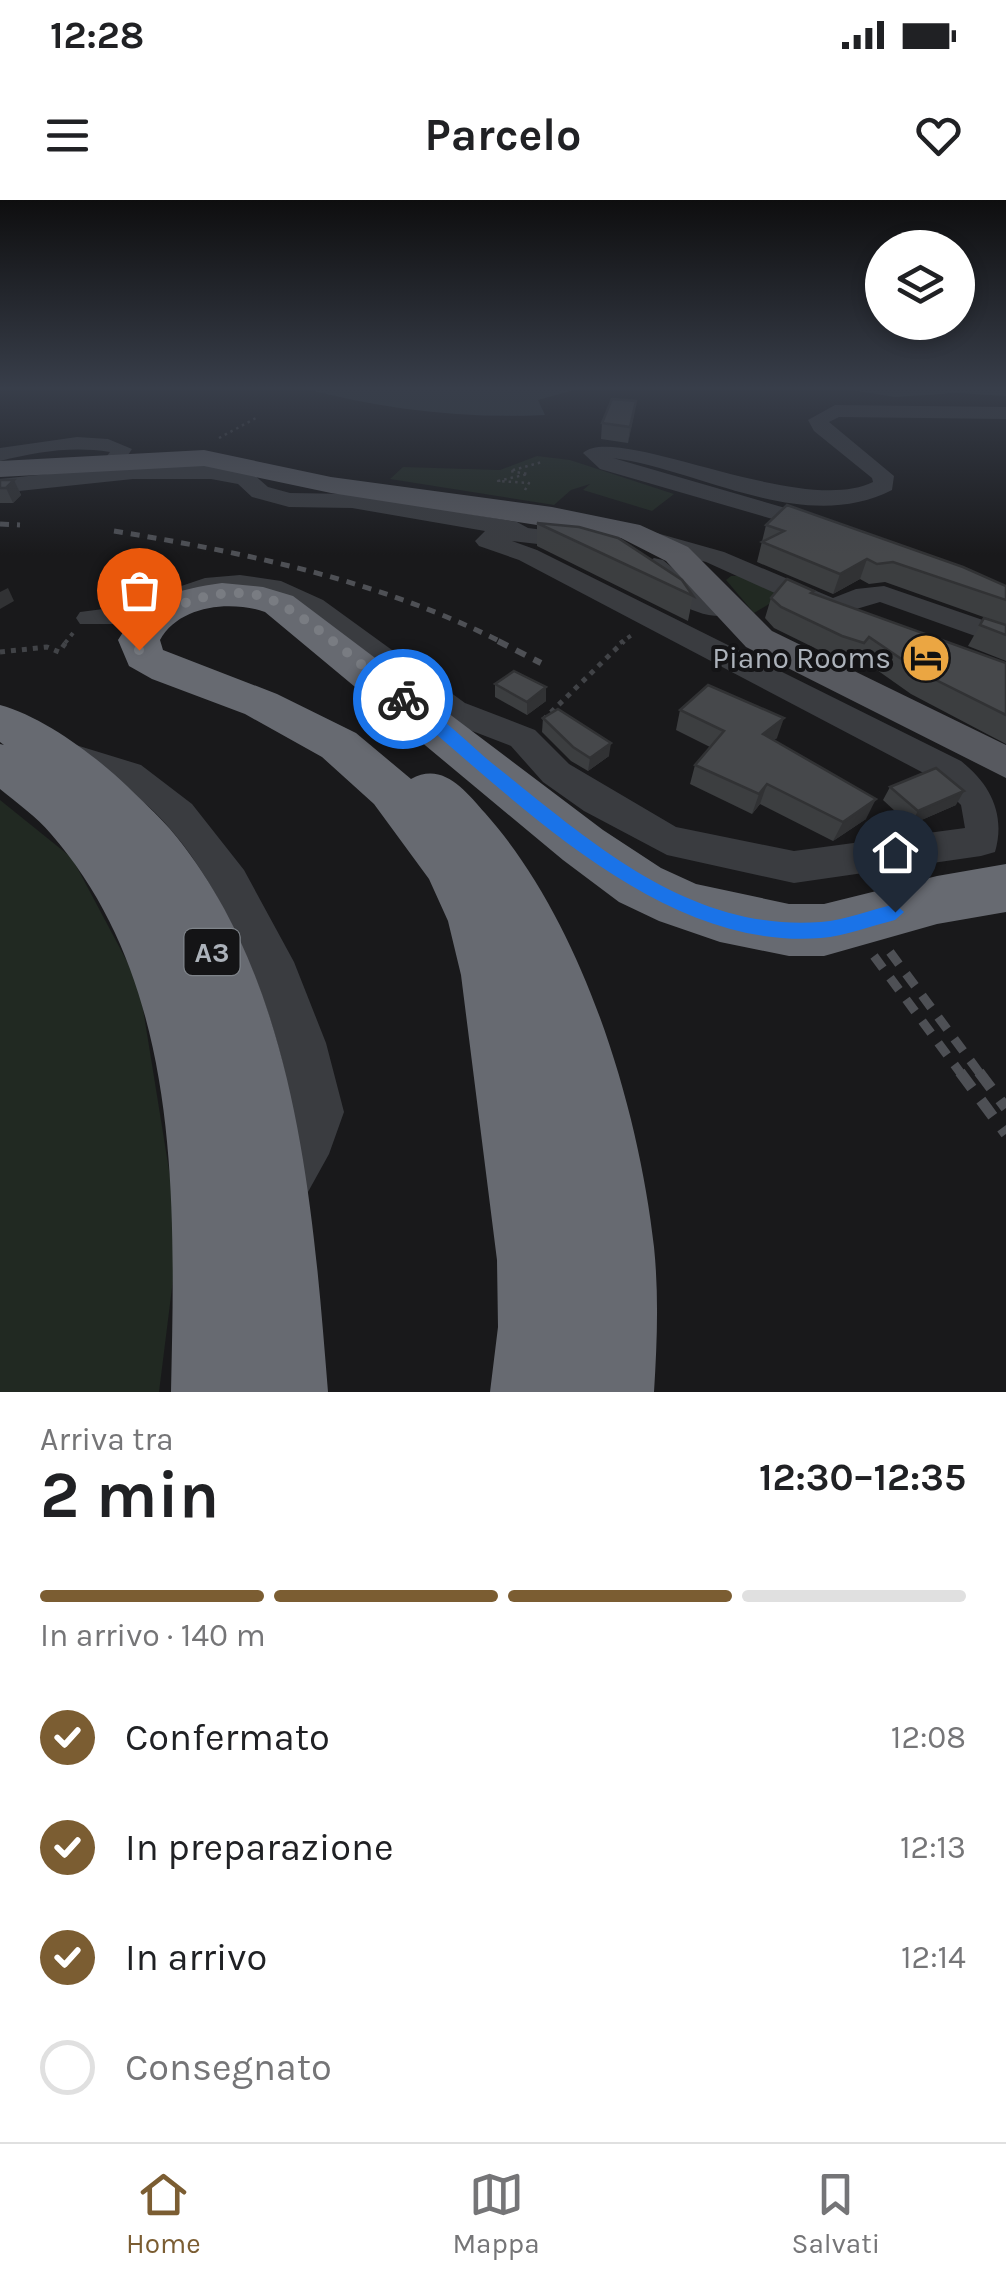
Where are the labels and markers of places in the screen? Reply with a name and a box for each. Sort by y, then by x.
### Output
pin [97,548,182,651]
hotel icon: Piano Rooms [900,632,952,684]
place label: Piano Rooms [712,640,891,676]
pin [853,810,938,913]

